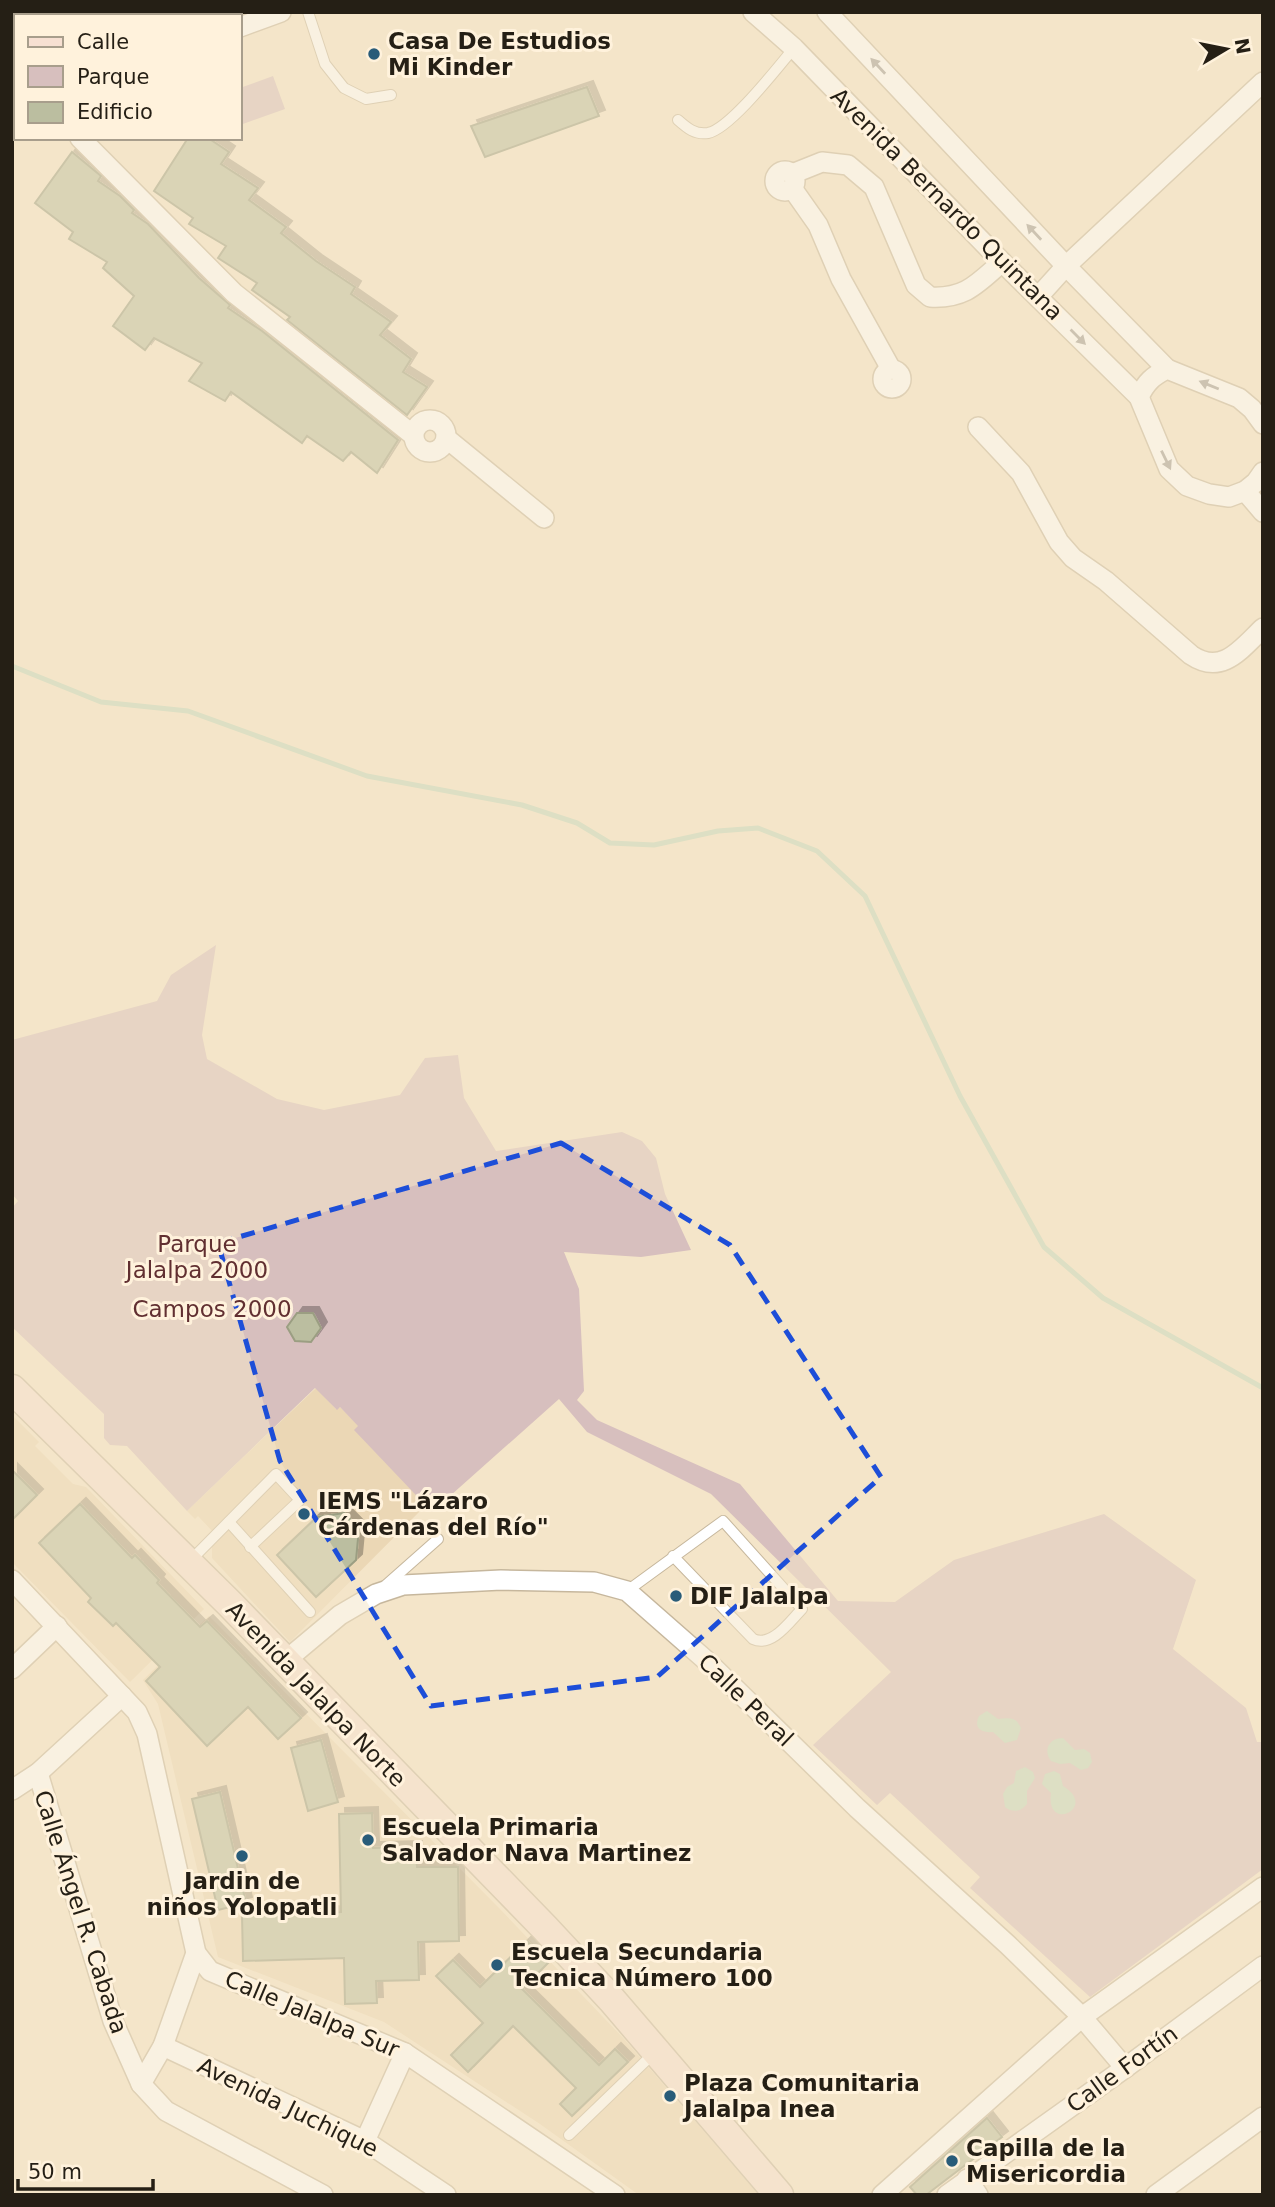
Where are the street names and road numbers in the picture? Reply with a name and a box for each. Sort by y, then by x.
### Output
street label: Avenida Bernardo Quintana [826,83,1068,325]
street label: Avenida Jalalpa Norte [221,1596,411,1792]
street label: Calle Peral [693,1648,799,1752]
street label: Calle Ángel R. Cabada [29,1787,134,2037]
street label: Calle Jalalpa Sur [221,1966,404,2063]
street label: Calle Fortín [1062,2020,1182,2118]
street label: Avenida Juchique [194,2052,382,2162]

